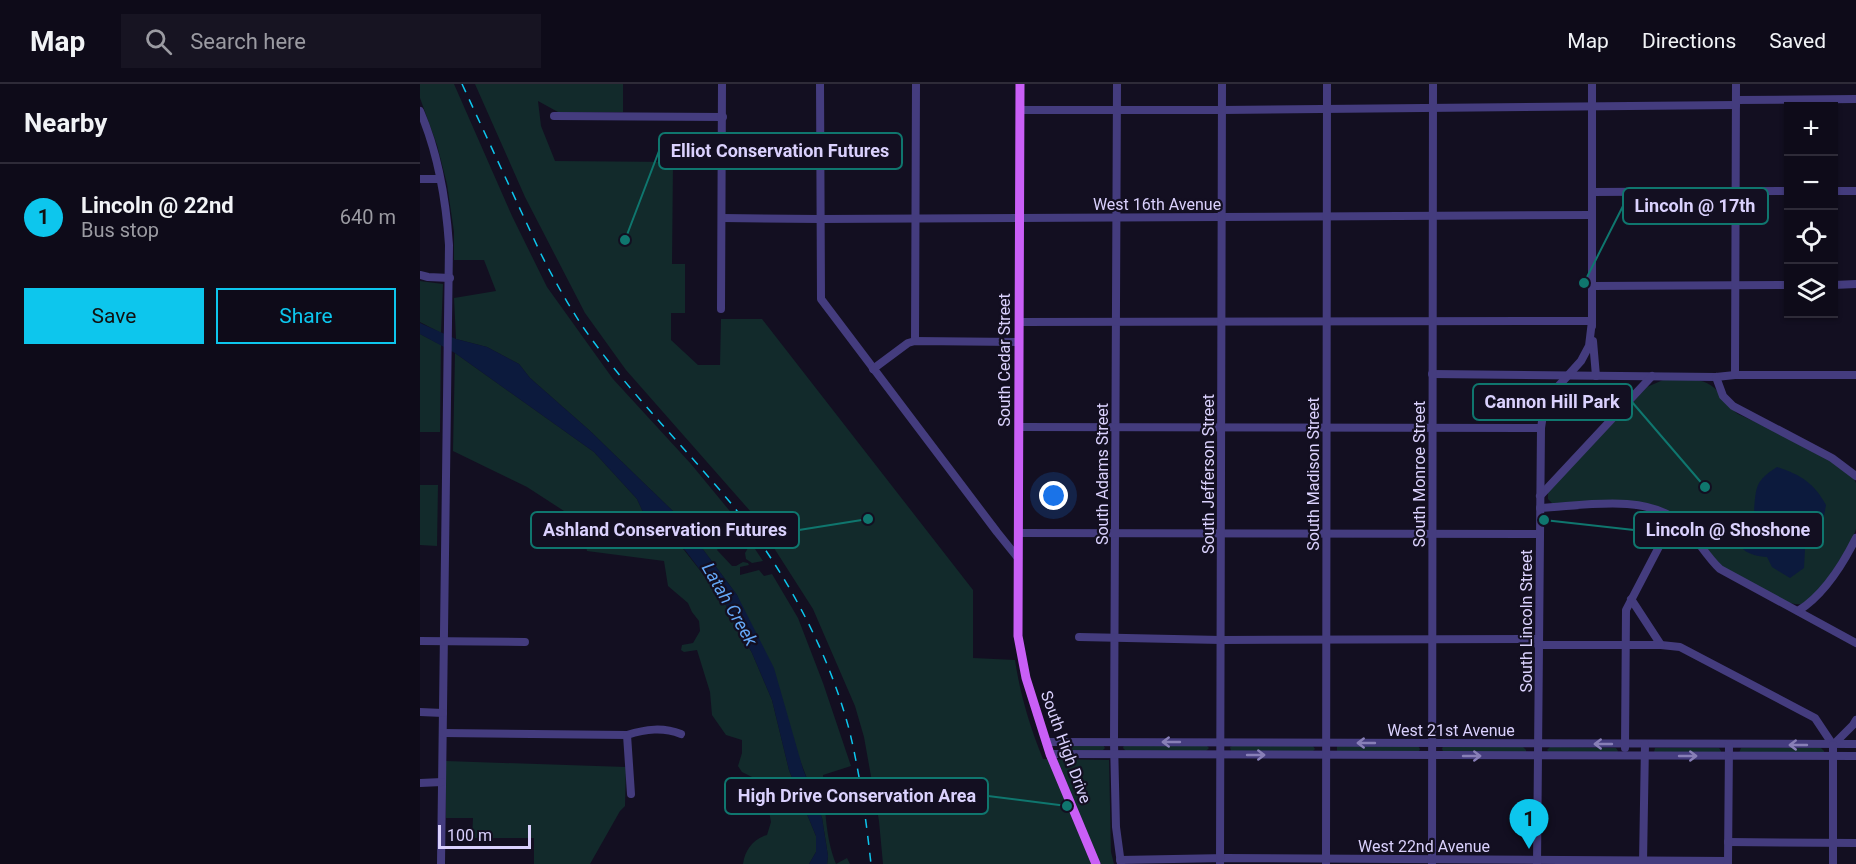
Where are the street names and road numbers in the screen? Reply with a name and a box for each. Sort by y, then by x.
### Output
street label: West 16th Avenue [1093,195,1221,214]
street label: South Cedar Street [995,293,1014,427]
street label: South Jefferson Street [1199,394,1218,554]
street label: South Madison Street [1304,397,1323,551]
street label: South Monroe Street [1410,401,1429,547]
street label: South Adams Street [1093,403,1112,545]
street label: South Lincoln Street [1517,549,1536,693]
street label: South High Drive [1037,688,1095,806]
street label: West 21st Avenue [1387,721,1515,740]
street label: West 22nd Avenue [1358,837,1490,856]

